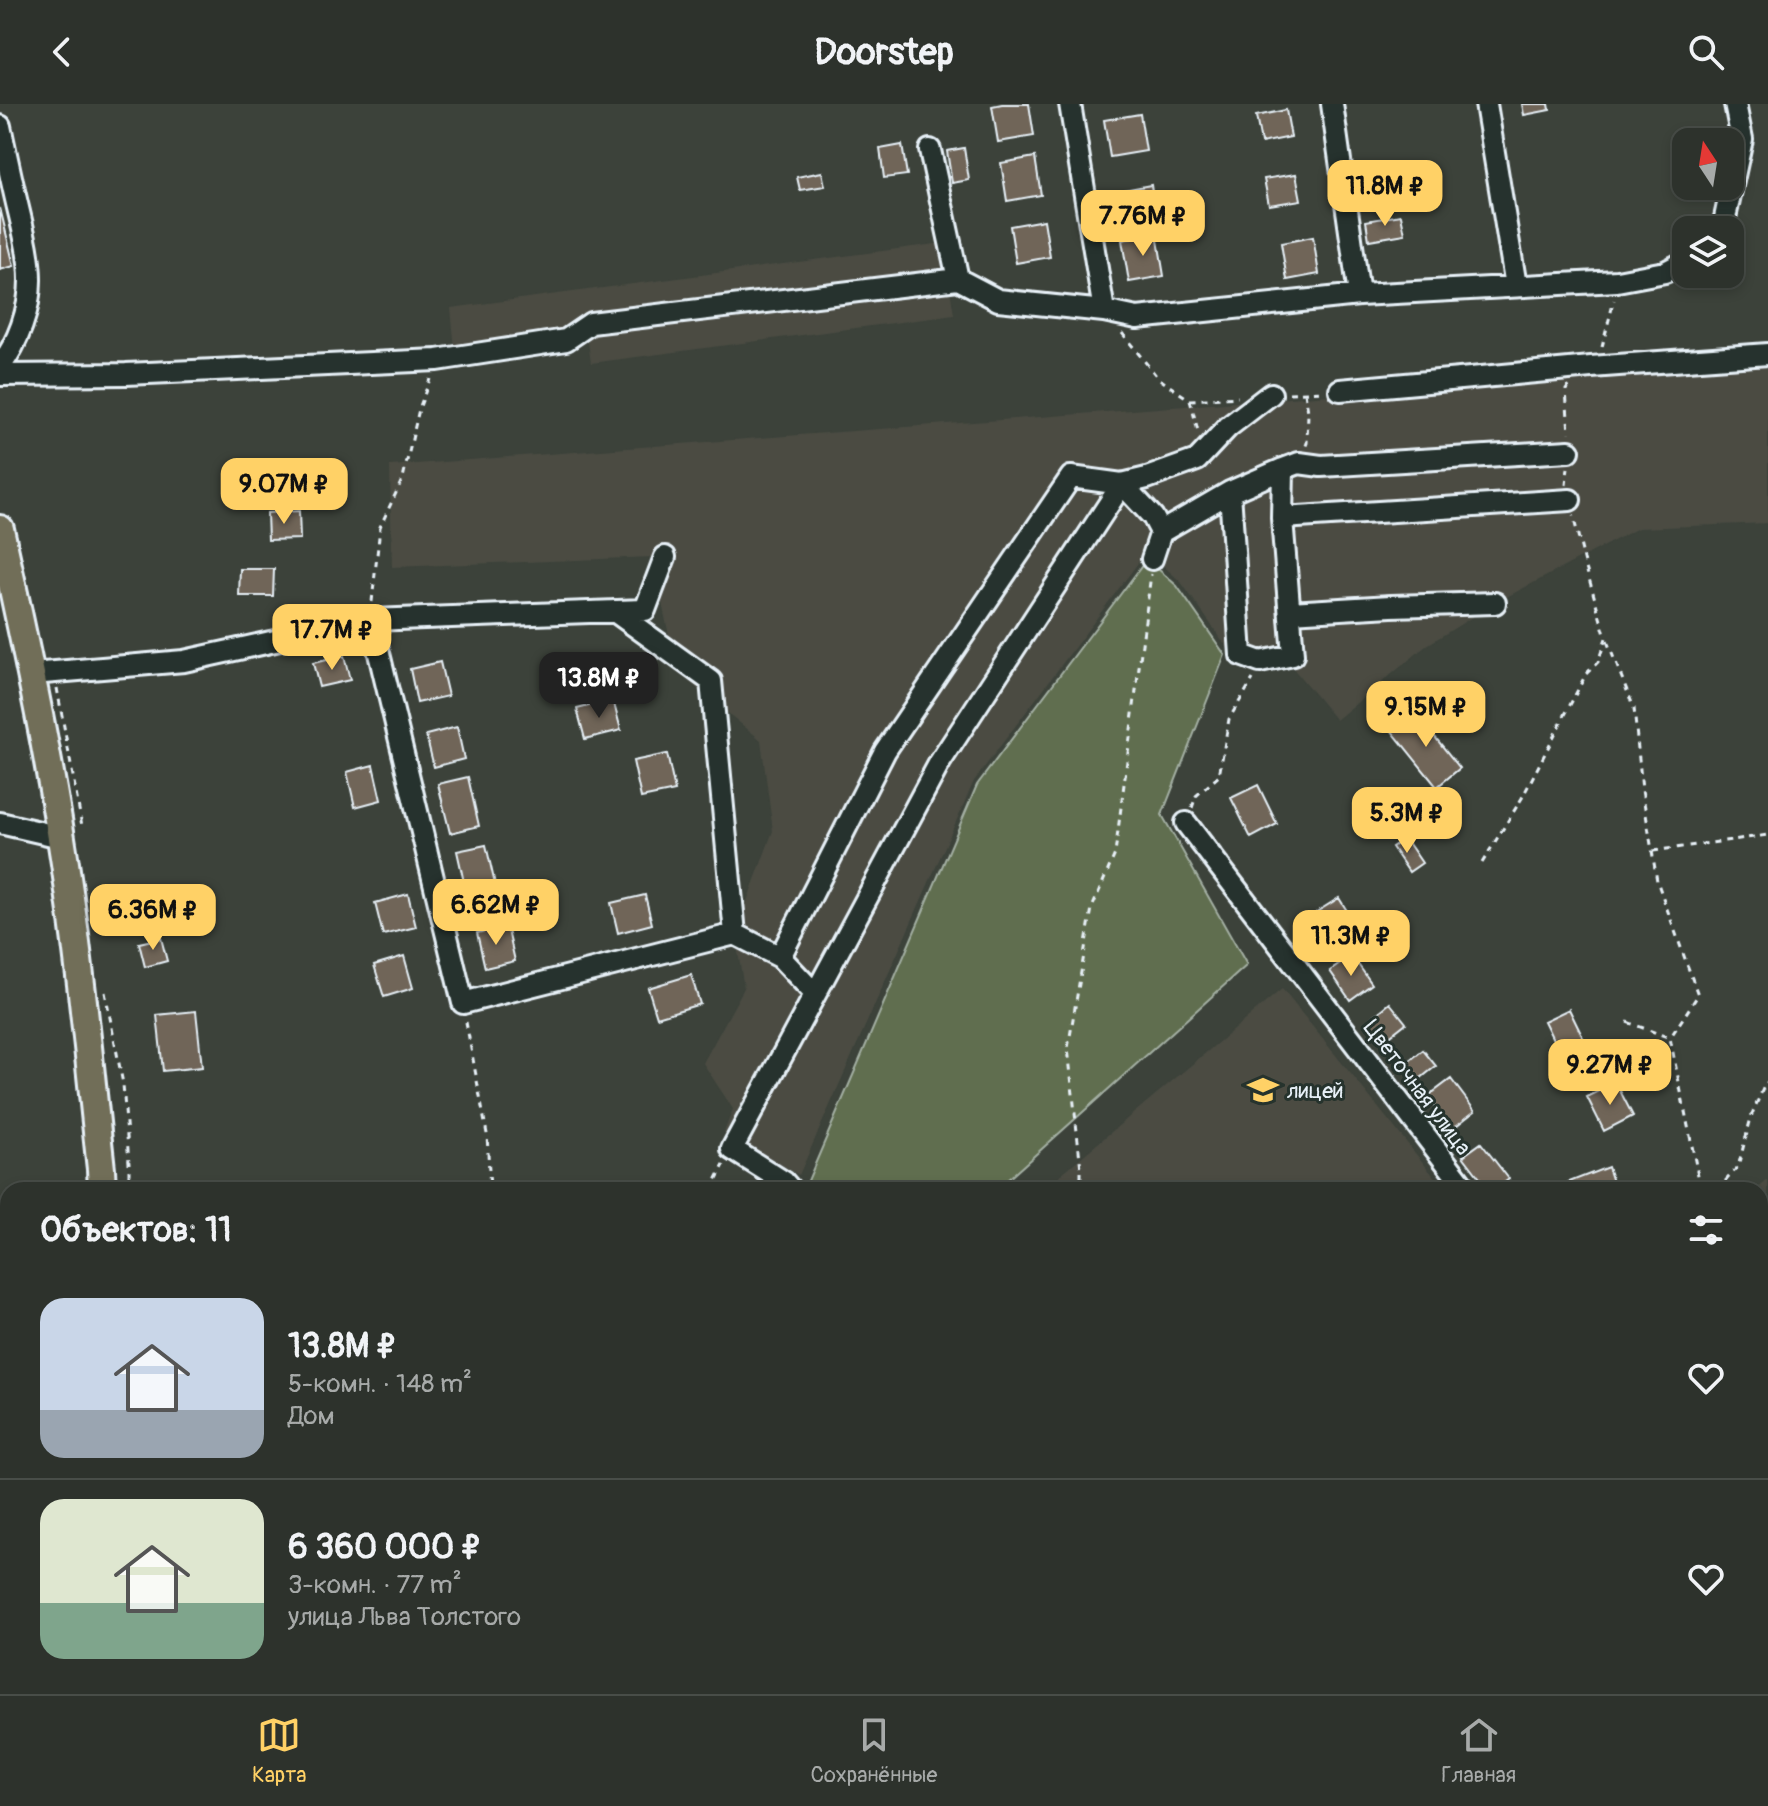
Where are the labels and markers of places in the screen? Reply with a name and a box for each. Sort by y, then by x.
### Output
pin: 11.8M ₽ [1311,160,1459,228]
pin: 7.76M ₽ [1069,190,1217,258]
pin: 9.07M ₽ [210,458,358,526]
pin: 17.7M ₽ [258,604,406,672]
pin: 13.8M ₽ [525,652,673,720]
pin: 9.15M ₽ [1352,681,1500,749]
pin: 5.3M ₽ [1342,787,1472,855]
pin: 6.62M ₽ [422,879,570,947]
pin: 6.36M ₽ [79,884,227,952]
pin: 11.3M ₽ [1277,910,1425,978]
pin: 9.27M ₽ [1536,1039,1684,1107]
school or university icon: лицей [1246,1073,1280,1107]
place label: лицей [1287,1077,1344,1105]

